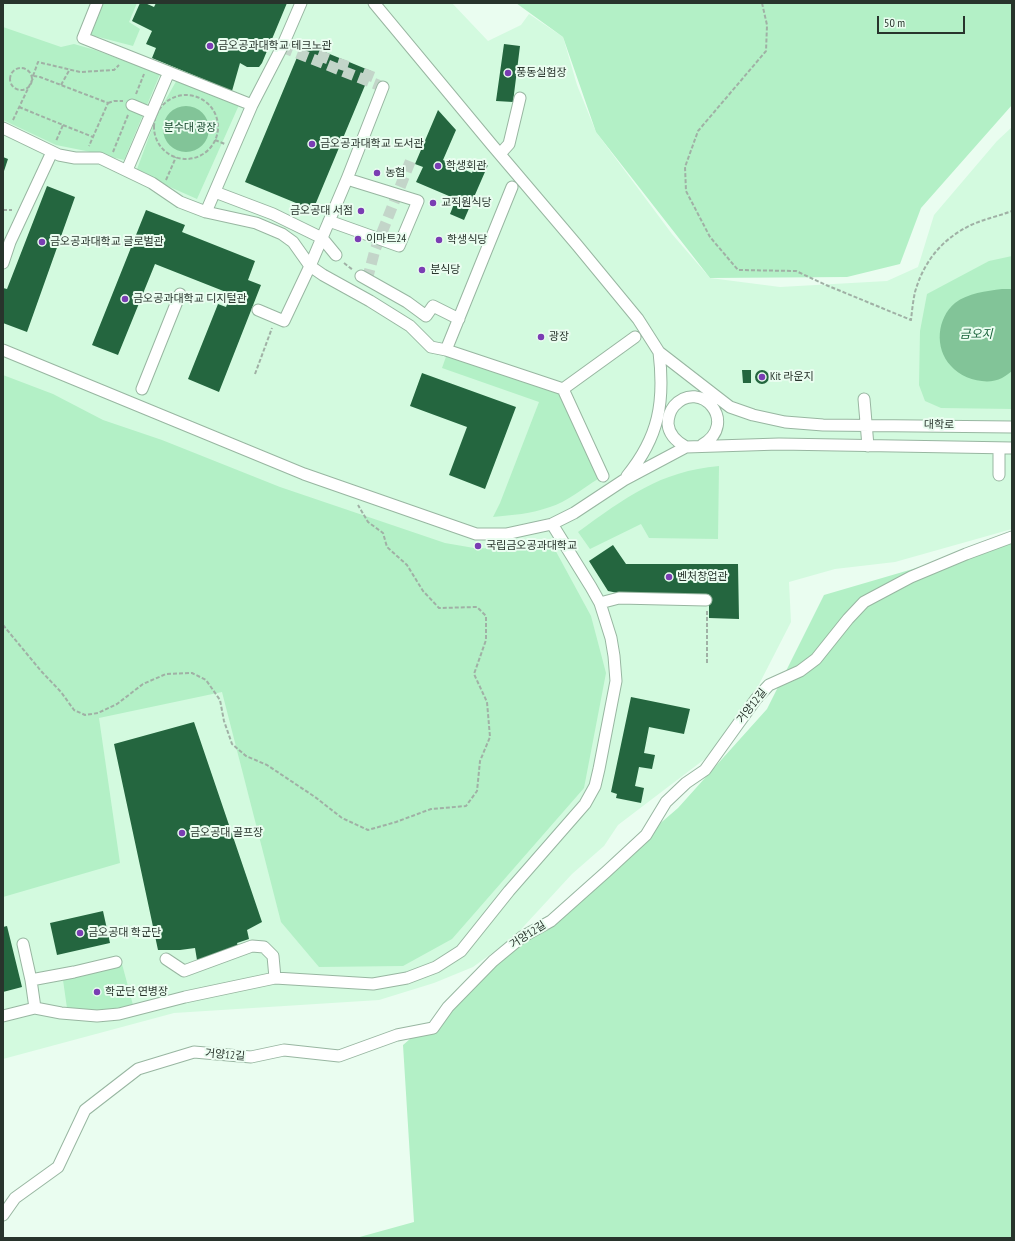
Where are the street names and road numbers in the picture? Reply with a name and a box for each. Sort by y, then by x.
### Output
street label: 대학로 [924,418,954,432]
street label: 거양12길 [734,686,770,726]
street label: 거양12길 [508,919,548,951]
street label: 거양12길 [204,1047,246,1063]

